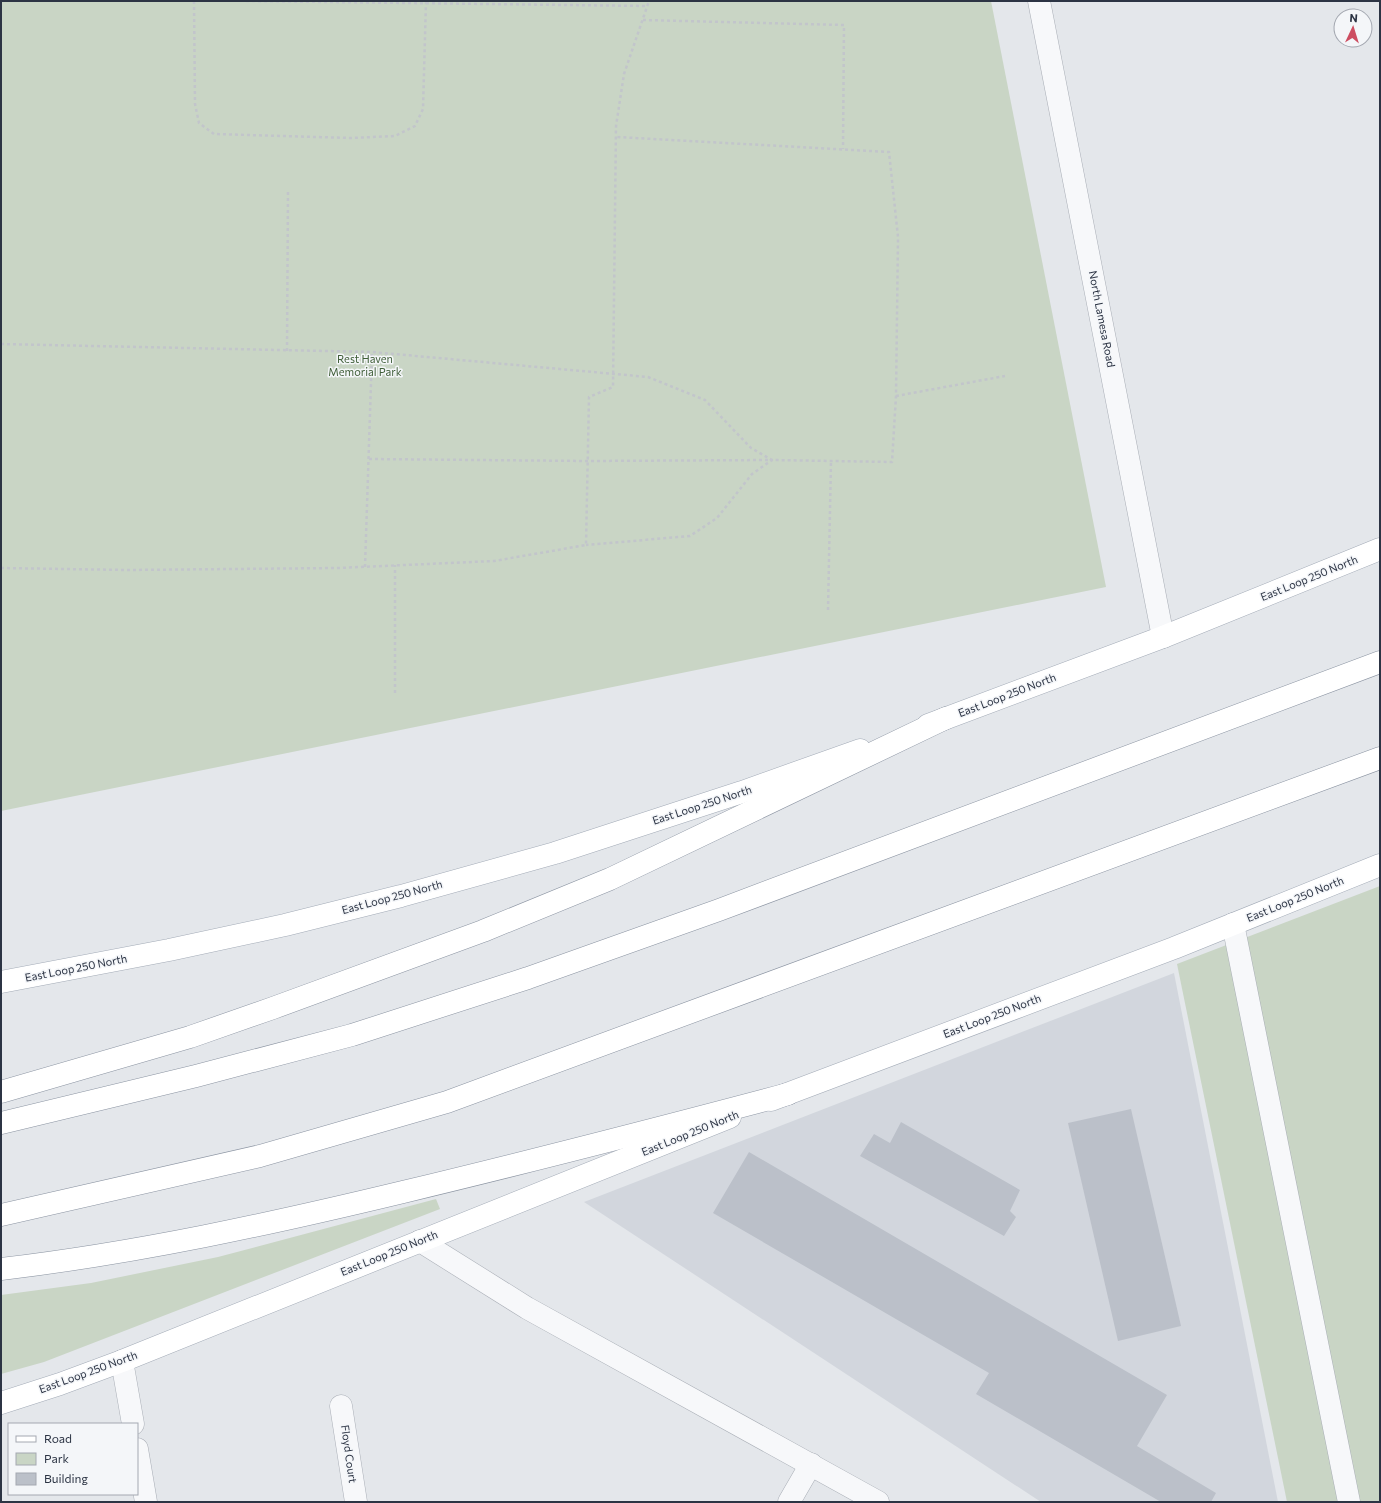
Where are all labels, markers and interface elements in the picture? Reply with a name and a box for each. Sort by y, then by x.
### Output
north arrow [1333,8,1373,48]
text: N [1349,11,1358,24]
street label: North Lamesa Road [1087,269,1118,368]
park label: Rest Haven Memorial Park [328,352,402,378]
street label: East Loop 250 North [1258,552,1359,603]
street label: East Loop 250 North [956,670,1058,719]
street label: East Loop 250 North [651,782,753,827]
street label: East Loop 250 North [1244,873,1345,924]
street label: East Loop 250 North [340,877,444,916]
street label: East Loop 250 North [24,951,128,984]
street label: East Loop 250 North [941,991,1043,1040]
street label: East Loop 250 North [639,1107,740,1158]
street label: East Loop 250 North [338,1227,439,1278]
street label: East Loop 250 North [37,1348,139,1395]
legend [8,1423,138,1495]
street label: Floyd Court [339,1424,360,1484]
text: Road [44,1431,72,1445]
text: Park [44,1451,70,1465]
text: Building [44,1471,88,1485]

